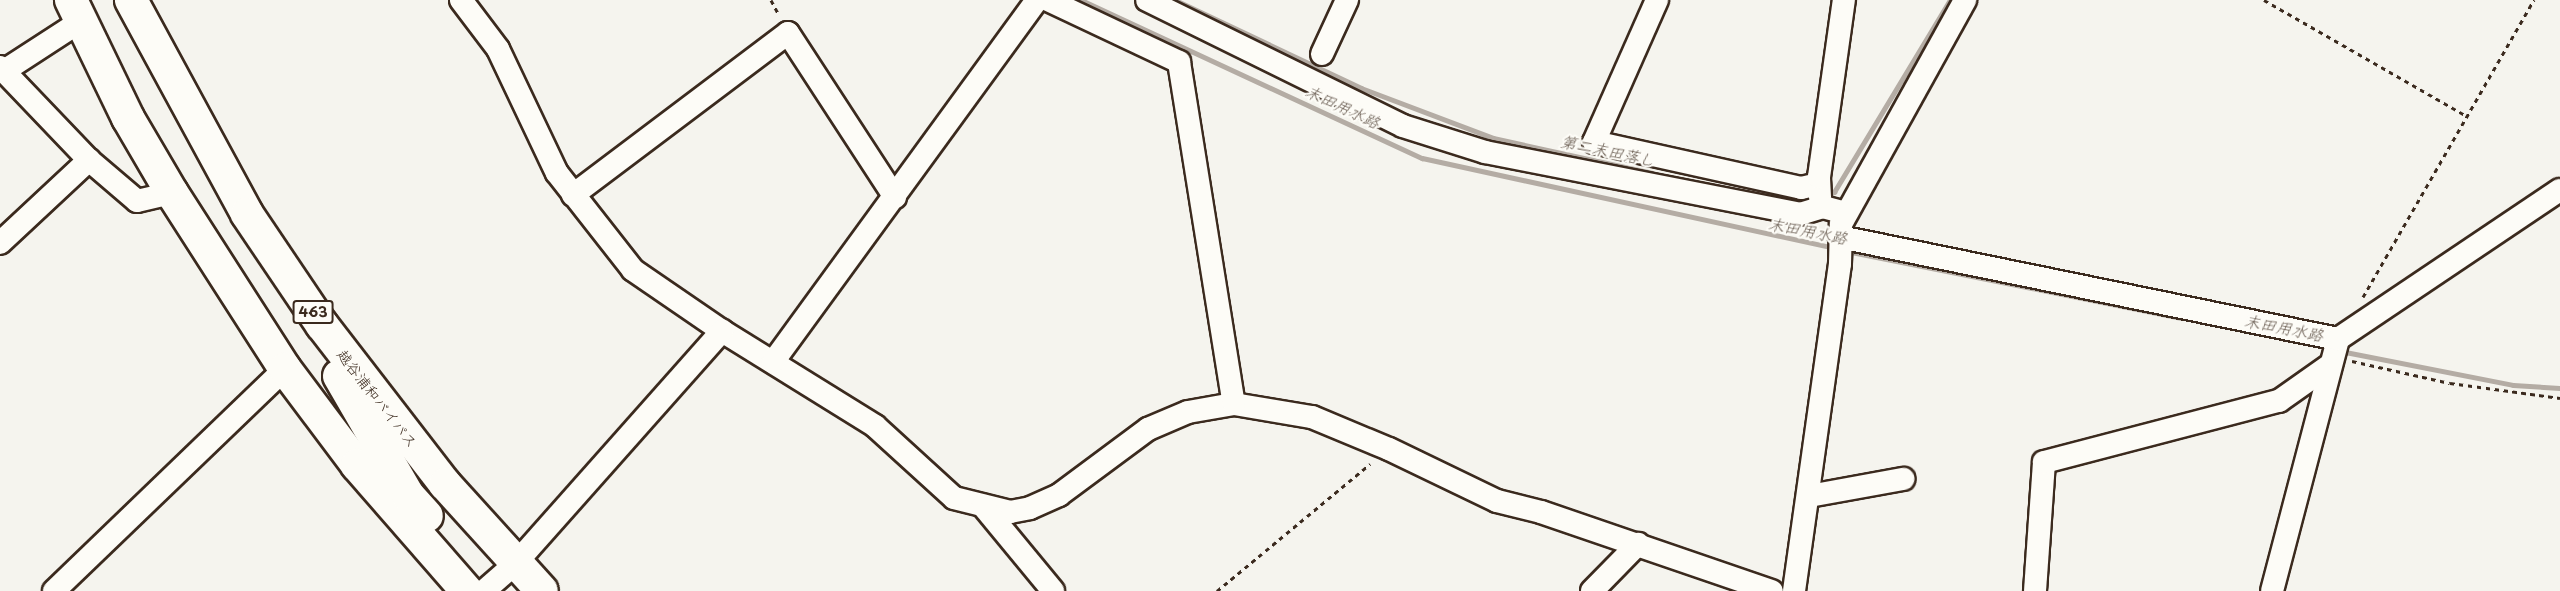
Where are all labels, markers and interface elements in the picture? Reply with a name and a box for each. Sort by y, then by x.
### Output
water label: 末田用水路 [1303,80,1383,132]
water label: 第二末田落し [1559,131,1657,169]
water label: 末田用水路 [1767,213,1849,247]
road number: 463 [292,301,334,323]
water label: 末田用水路 [2243,310,2325,344]
street label: 越谷浦和バイパス [334,345,422,451]

